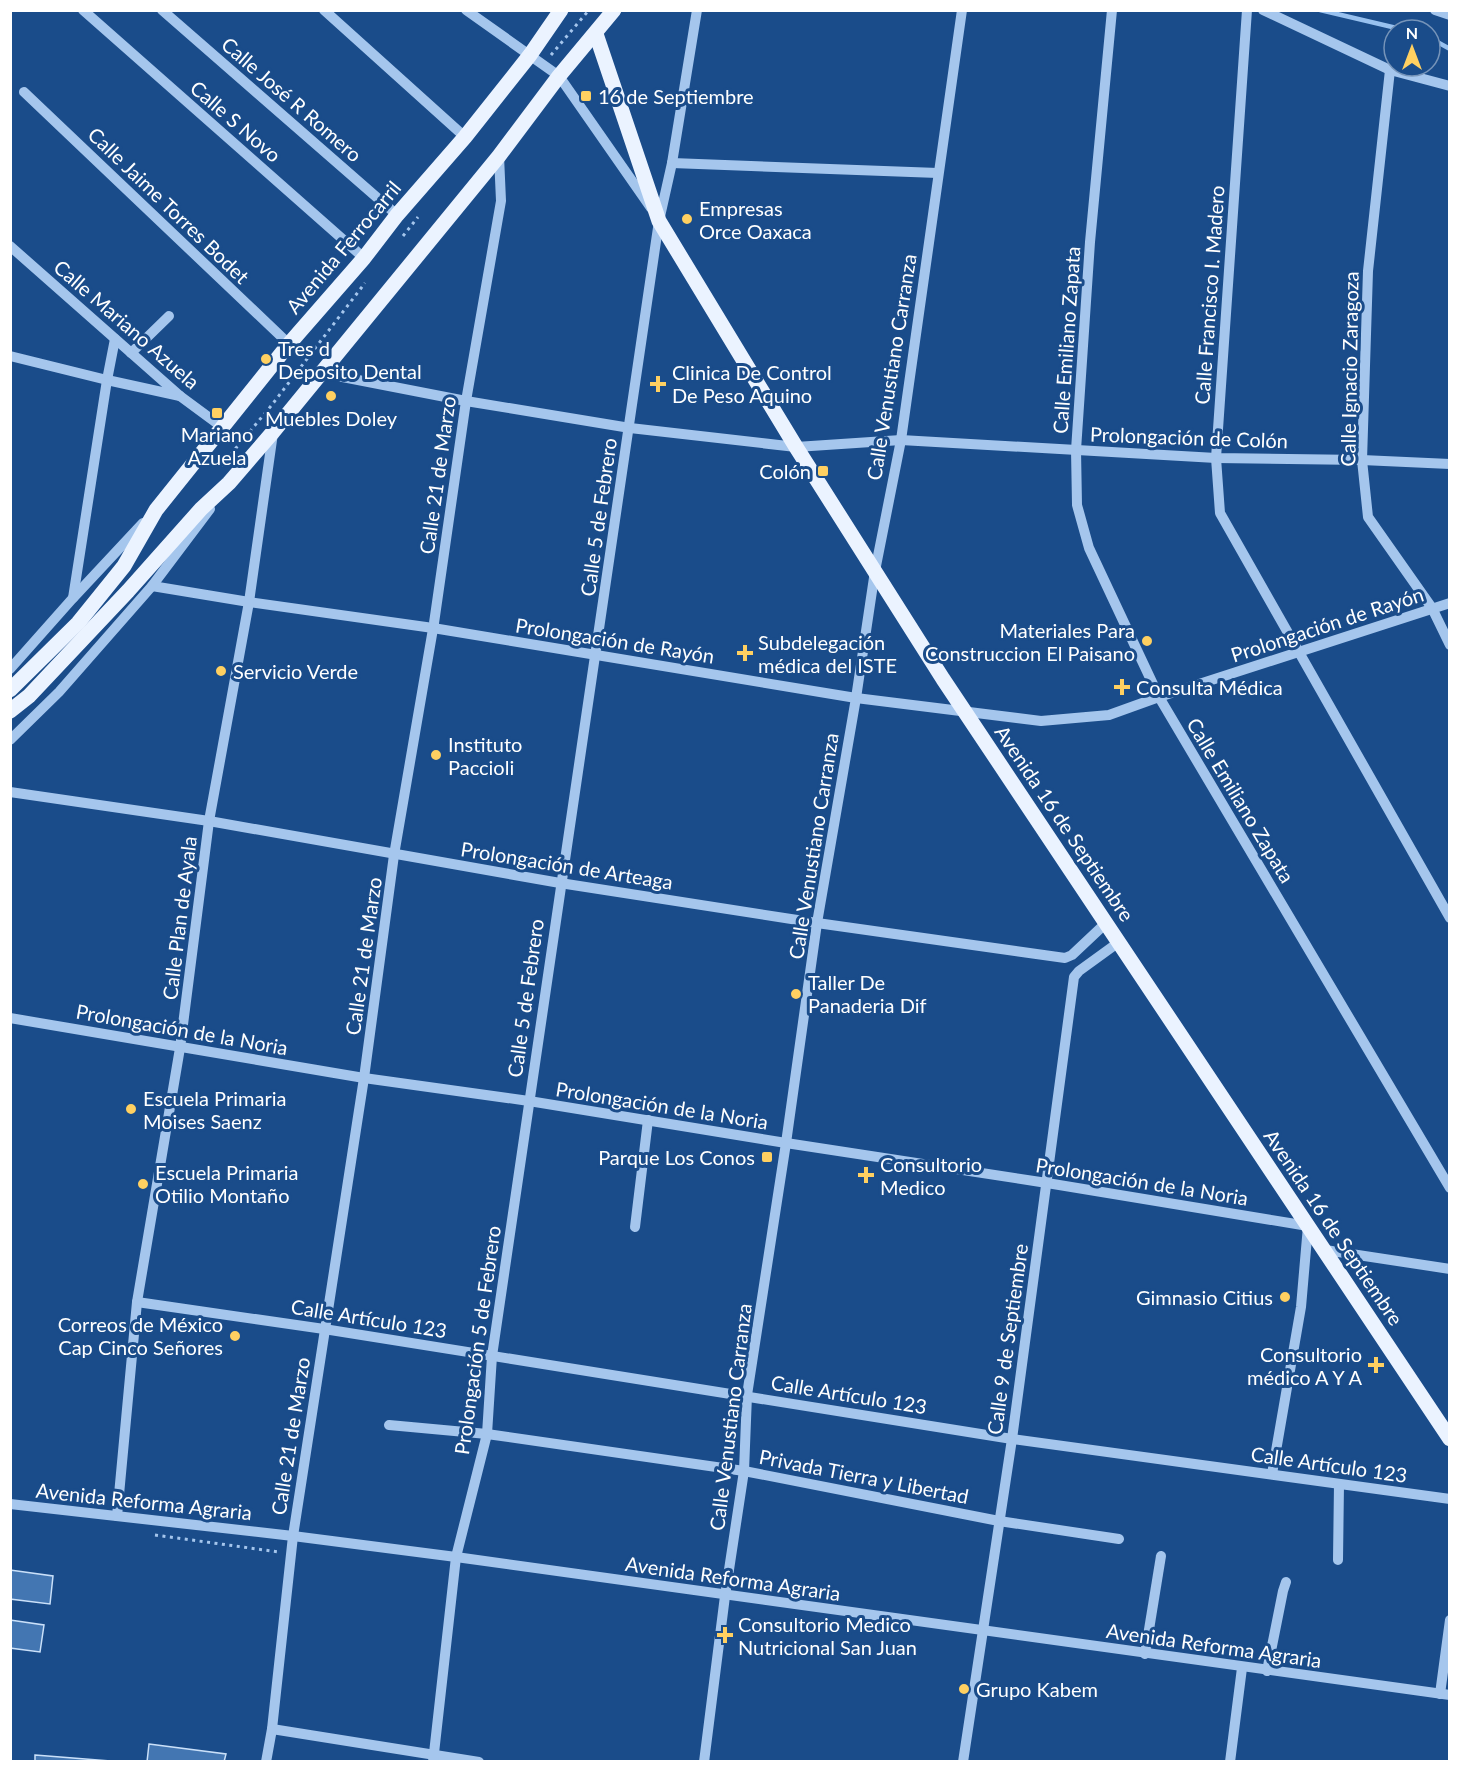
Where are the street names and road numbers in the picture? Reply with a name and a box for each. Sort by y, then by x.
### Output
street label: Calle José R Romero [217,32,367,166]
street label: Calle S Novo [186,75,286,167]
street label: Calle Jaime Torres Bodet [84,122,254,288]
street label: Avenida Ferrocarril [281,176,405,318]
street label: Calle Francisco I. Madero [1189,185,1229,405]
street label: Calle Emiliano Zapata [1047,245,1085,435]
street label: Calle Venustiano Carranza [861,252,921,482]
street label: Calle Mariano Azuela [49,254,205,394]
street label: Calle Ignacio Zaragoza [1335,271,1363,467]
street label: Calle 21 de Marzo [414,394,460,556]
street label: Prolongación de Colón [1090,422,1288,452]
street label: Calle 5 de Febrero [575,436,621,598]
street label: Prolongación de Rayón [1228,582,1426,666]
street label: Prolongación de Rayón [514,612,716,668]
street label: Calle Emiliano Zapata [1182,713,1300,887]
street label: Avenida 16 de Septiembre [990,720,1140,926]
street label: Calle Venustiano Carranza [783,731,843,961]
street label: Calle Plan de Ayala [157,835,201,1001]
street label: Prolongación de Arteaga [459,836,675,894]
street label: Calle 21 de Marzo [340,875,386,1037]
street label: Calle 5 de Febrero [502,917,548,1079]
street label: Prolongación de la Noria [74,999,290,1059]
street label: Prolongación de la Noria [554,1076,770,1134]
street label: Avenida 16 de Septiembre [1259,1124,1409,1330]
street label: Prolongación de la Noria [1034,1152,1250,1210]
street label: Prolongación 5 de Febrero [449,1224,505,1456]
street label: Calle 9 de Septiembre [982,1242,1032,1436]
street label: Calle Artículo 123 [289,1294,449,1342]
street label: Calle Venustiano Carranza [704,1302,756,1532]
street label: Calle 21 de Marzo [266,1355,314,1517]
street label: Calle Artículo 123 [769,1370,929,1418]
street label: Calle Artículo 123 [1249,1441,1409,1487]
street label: Privada Tierra y Libertad [757,1444,971,1508]
street label: Avenida Reforma Agraria [35,1478,253,1524]
street label: Avenida Reforma Agraria [624,1551,842,1605]
street label: Avenida Reforma Agraria [1105,1618,1323,1672]

